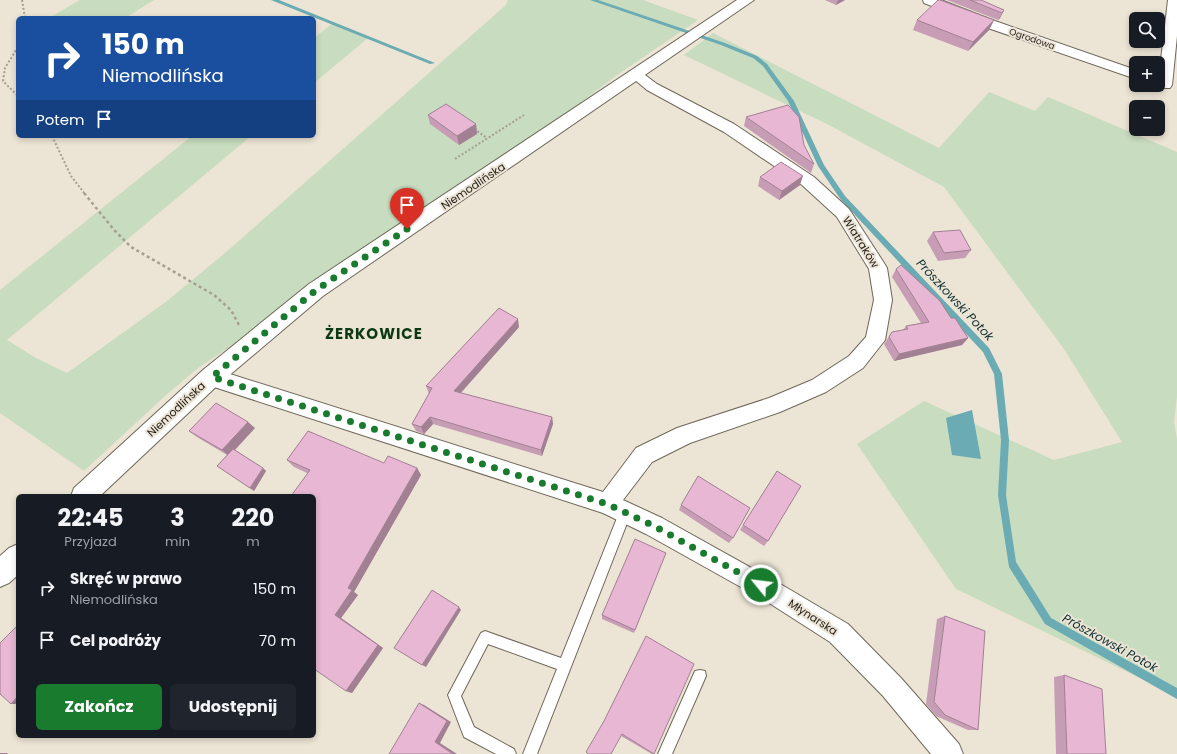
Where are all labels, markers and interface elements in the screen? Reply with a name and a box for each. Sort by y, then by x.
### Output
map controls [1129,12,1165,136]
button: search [1129,12,1165,48]
text: 150 m [102,25,185,64]
street label: Ogrodowa [1008,26,1056,52]
icon: right [36,32,88,84]
button: + [1129,56,1165,92]
text: Niemodlińska [102,63,224,88]
button: − [1129,100,1165,136]
icon: arrive [93,108,115,130]
text: Potem [36,109,85,130]
street label: Niemodlińska [438,159,508,213]
pin [390,188,424,229]
icon: arrive [396,194,418,216]
street label: Wiatraków [839,213,883,271]
water label: Prószkowski Potok [913,255,998,345]
district label: ŻERKOWICE [325,323,423,344]
street label: Niemodlińska [143,378,209,440]
text: 22:45 [57,501,124,534]
text: 3 [170,501,185,534]
text: 220 [231,501,275,534]
text: Przyjazd [64,532,117,551]
text: min [165,532,190,551]
text: m [246,532,260,551]
position arrow [740,564,782,606]
text: Skręć w prawo [70,568,182,589]
icon: right [36,577,58,599]
text: 150 m [253,578,296,599]
text: Niemodlińska [70,590,158,609]
street label: Młynarska [785,595,841,639]
water label: Prószkowski Potok [1060,609,1162,676]
icon: arrive [36,629,58,651]
text: Cel podróży [70,630,161,651]
text: 70 m [259,630,296,651]
button: Zakończ [36,684,162,730]
button: Udostępnij [170,684,296,730]

